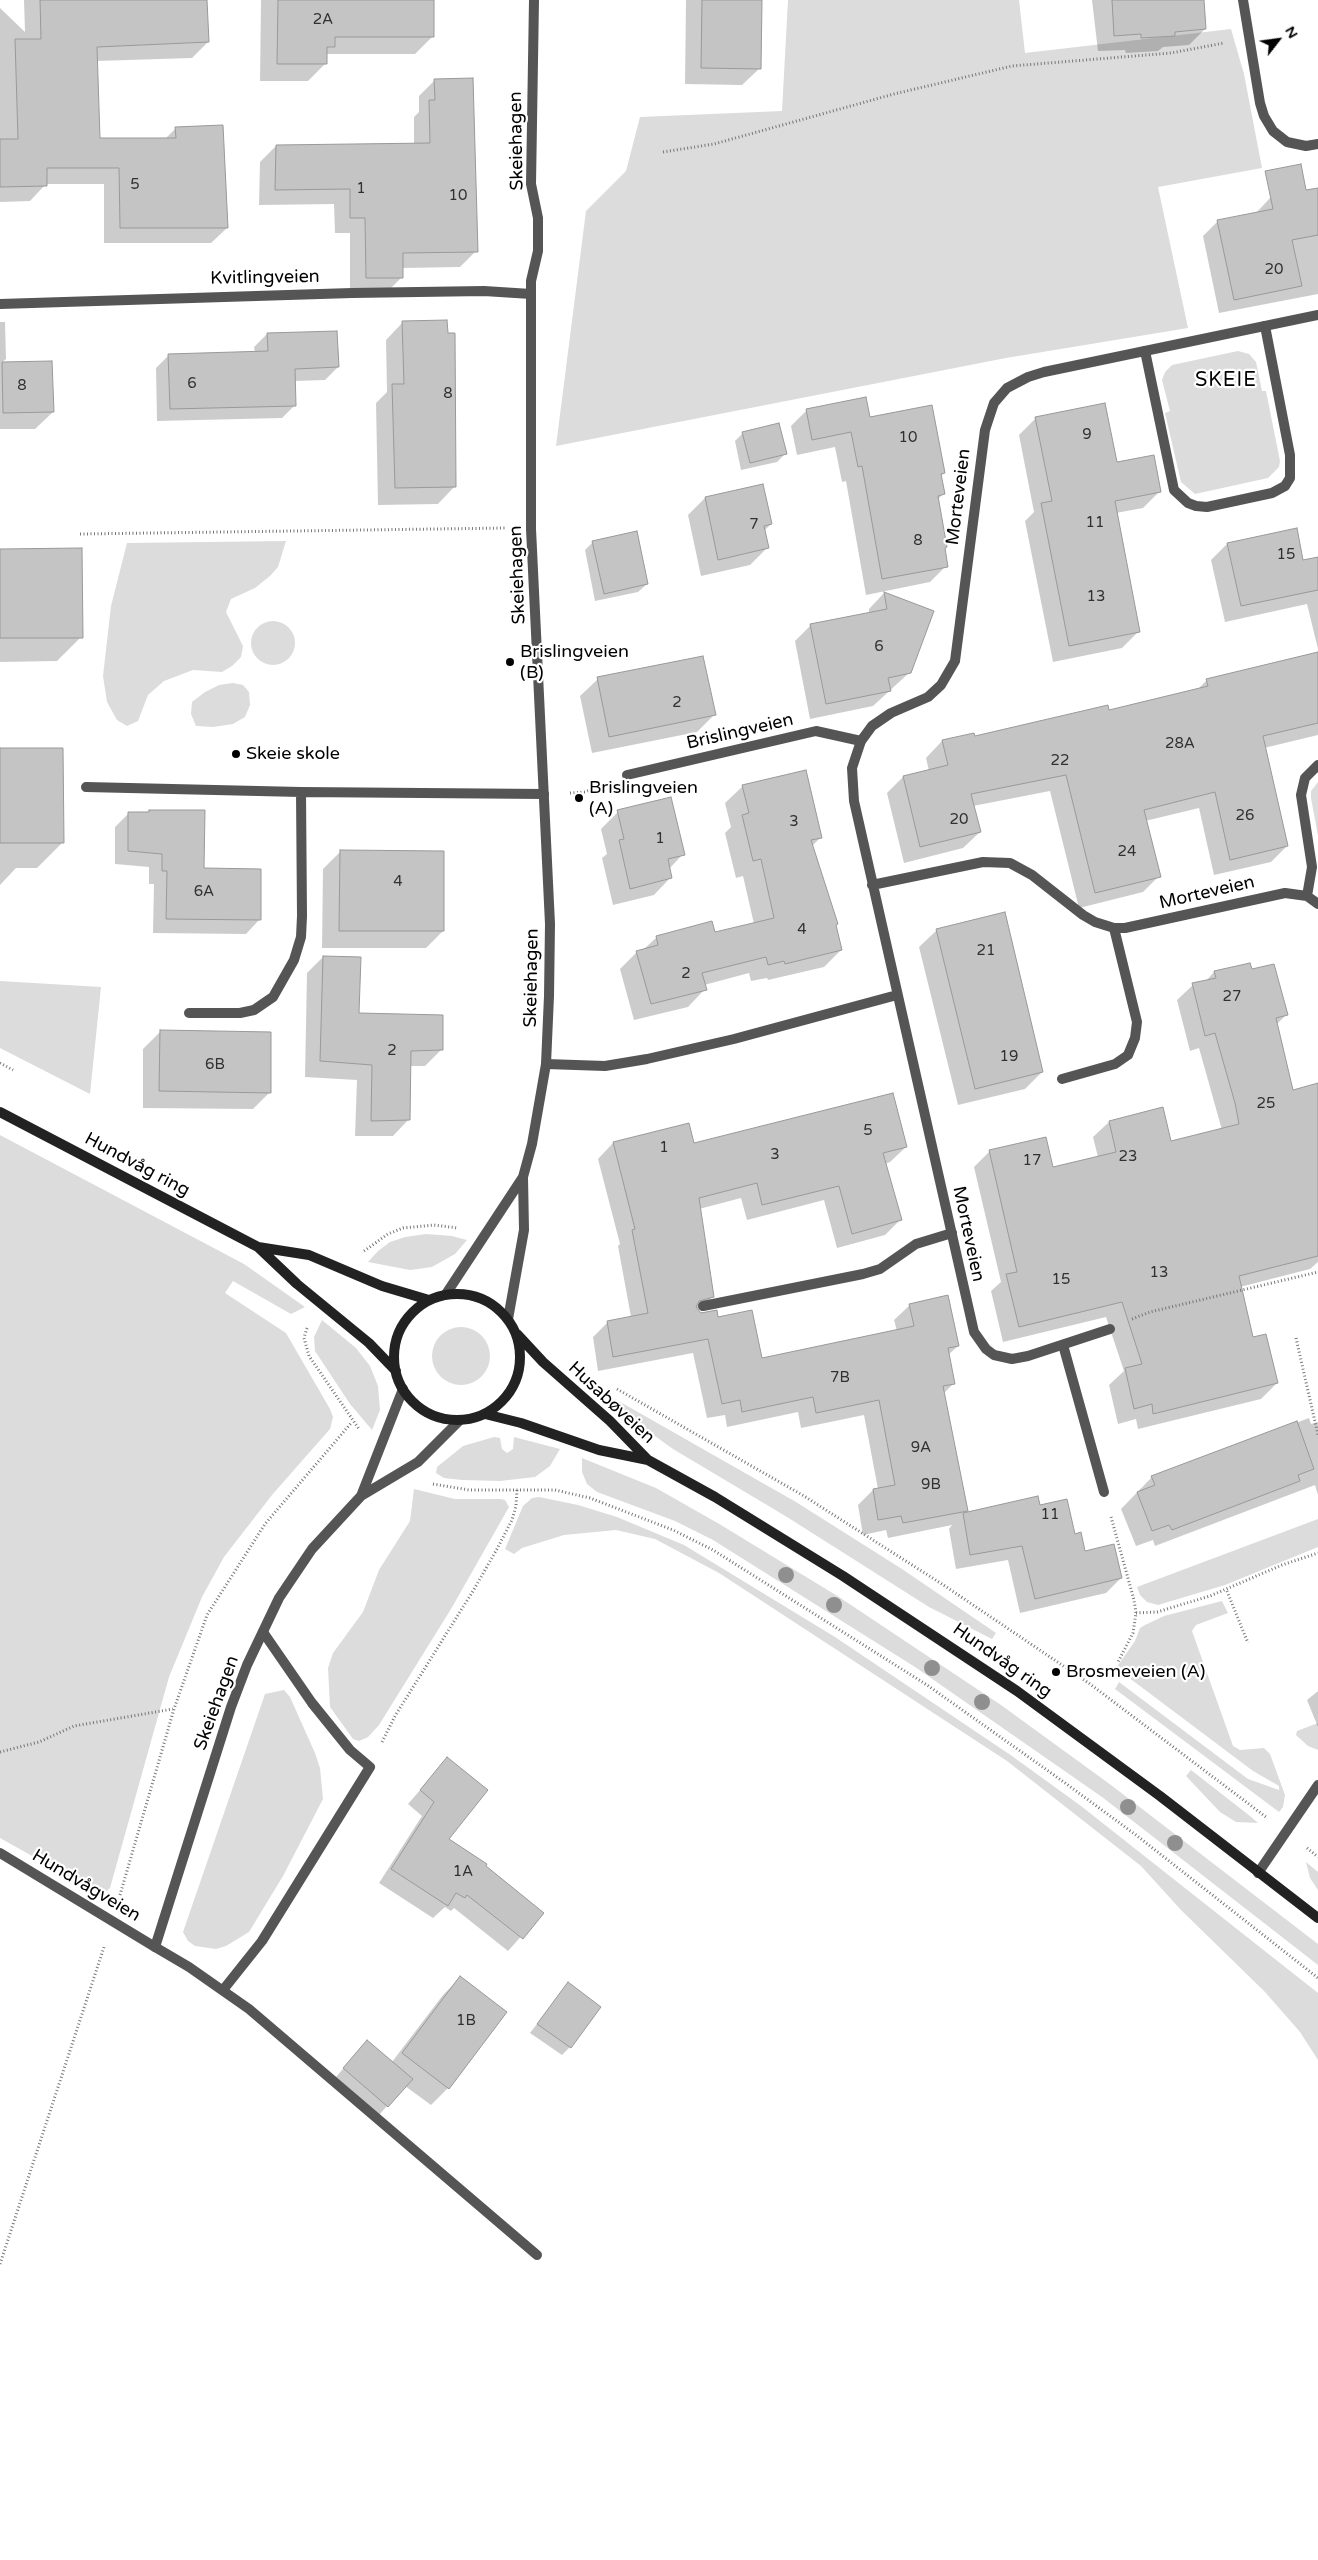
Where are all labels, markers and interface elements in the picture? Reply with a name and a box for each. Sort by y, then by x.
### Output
house number: 2A [313,11,333,29]
north arrow [1253,15,1303,65]
text: N [1281,23,1302,41]
street label: Skeiehagen [505,91,529,191]
house number: 5 [130,176,140,194]
house number: 1 [356,180,366,198]
house number: 10 [449,187,467,205]
house number: 20 [1265,261,1283,279]
street label: Kvitlingveien [210,266,320,290]
district label: SKEIE [1194,369,1258,393]
house number: 6 [187,375,197,393]
house number: 8 [17,377,27,395]
house number: 8 [443,385,453,403]
house number: 9 [1082,426,1092,444]
house number: 10 [899,429,917,447]
street label: Morteveien [942,448,976,546]
house number: 11 [1086,514,1104,532]
house number: 7 [749,516,759,534]
street label: Skeiehagen [505,525,531,625]
house number: 8 [913,532,923,550]
house number: 15 [1277,546,1295,564]
house number: 13 [1087,588,1105,606]
house number: 6 [874,638,884,656]
place label: Brislingveien (B) [520,641,629,684]
marker: Brislingveien (B) [504,656,516,668]
house number: 2 [672,694,682,712]
street label: Brislingveien [685,709,795,755]
house number: 28A [1165,735,1195,753]
place label: Skeie skole [246,743,340,765]
marker: Skeie skole [230,748,242,760]
house number: 22 [1051,752,1069,770]
place label: Brislingveien (A) [589,777,698,820]
marker: Brislingveien (A) [573,792,585,804]
house number: 26 [1236,807,1254,825]
house number: 20 [950,811,968,829]
house number: 3 [789,813,799,831]
house number: 1 [655,830,665,848]
house number: 24 [1118,843,1136,861]
street label: Morteveien [1157,872,1257,914]
house number: 4 [393,873,403,891]
house number: 6A [194,883,214,901]
house number: 4 [797,921,807,939]
street label: Skeiehagen [520,928,544,1028]
house number: 21 [977,942,995,960]
house number: 2 [681,965,691,983]
house number: 27 [1223,988,1241,1006]
house number: 2 [387,1042,397,1060]
house number: 19 [1000,1048,1018,1066]
house number: 6B [205,1056,225,1074]
house number: 25 [1257,1095,1275,1113]
house number: 5 [863,1122,873,1140]
street label: Hundvåg ring [81,1128,193,1202]
house number: 1 [659,1139,669,1157]
house number: 3 [770,1146,780,1164]
house number: 23 [1119,1148,1137,1166]
house number: 17 [1023,1152,1041,1170]
street label: Morteveien [947,1184,989,1284]
house number: 13 [1150,1264,1168,1282]
house number: 15 [1052,1271,1070,1289]
street label: Husabøveien [563,1357,659,1449]
house number: 7B [830,1369,850,1387]
house number: 9A [911,1439,931,1457]
house number: 9B [921,1476,941,1494]
house number: 11 [1041,1506,1059,1524]
street label: Hundvåg ring [948,1619,1056,1703]
street label: Skeiehagen [190,1653,244,1753]
place label: Brosmeveien (A) [1066,1661,1205,1683]
marker: Brosmeveien (A) [1050,1666,1062,1678]
street label: Hundvågveien [28,1845,144,1927]
house number: 1A [453,1863,473,1881]
house number: 1B [456,2012,476,2030]

